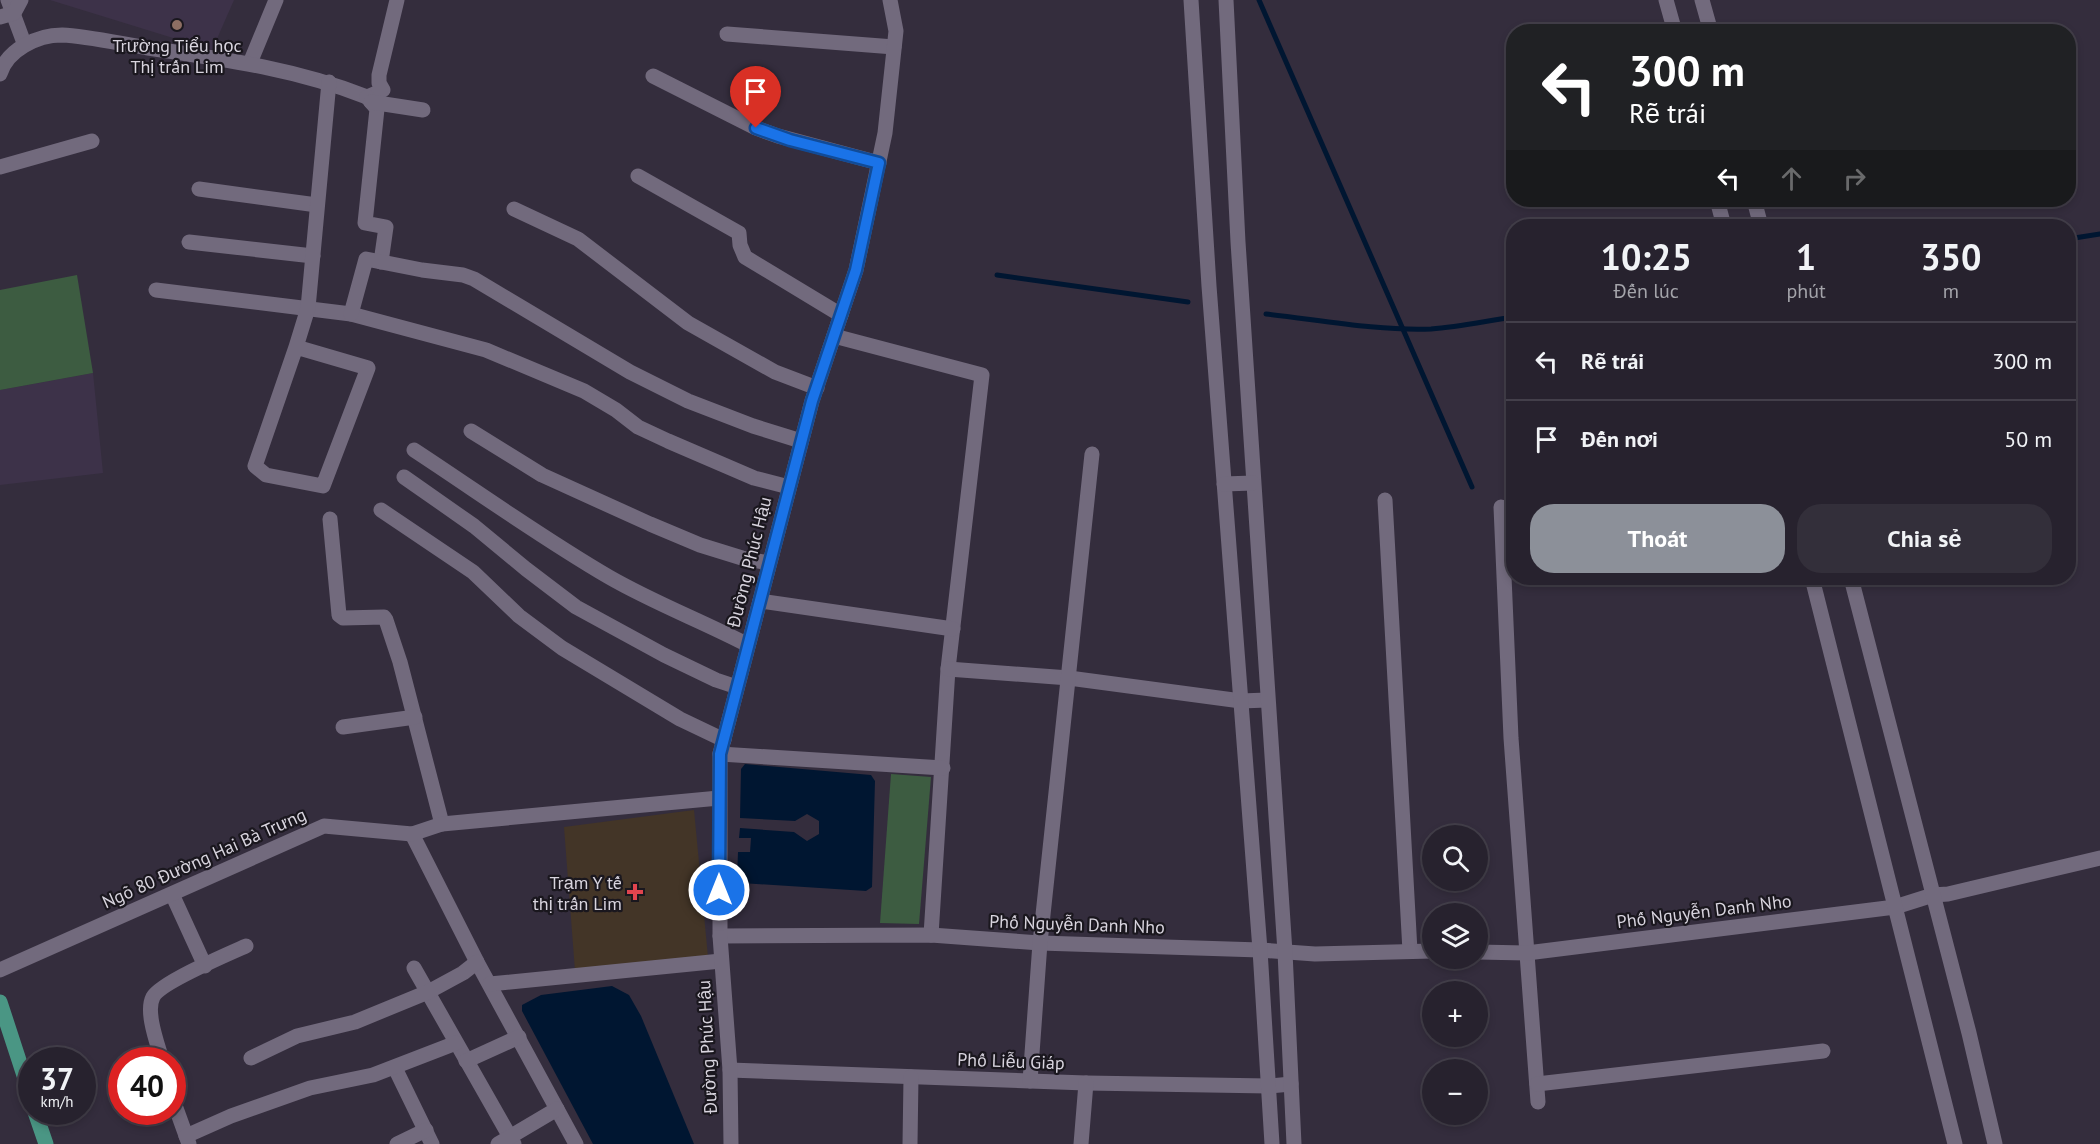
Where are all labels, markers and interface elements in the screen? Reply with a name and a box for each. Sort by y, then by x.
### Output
marker: Trường Tiểu học Thị trấn Lim [170,18,184,32]
place label: Trường Tiểu học Thị trấn Lim [112,34,242,78]
text: 300 m [1629,43,1745,98]
icon: left [1530,48,1608,126]
pin [730,66,781,128]
icon: arrive [739,75,772,108]
text: Rẽ trái [1629,96,1706,130]
icon: left [1712,162,1745,195]
icon: ahead [1775,162,1808,195]
icon: right [1838,162,1871,195]
text: 10:25 [1601,233,1692,280]
text: 1 [1796,233,1816,280]
text: 350 [1920,233,1981,280]
text: Đến lúc [1614,278,1679,304]
text: phút [1786,278,1826,304]
text: m [1943,278,1959,304]
icon: left [1530,345,1563,378]
text: Rẽ trái [1581,347,1644,375]
text: 300 m [1992,347,2052,375]
icon: arrive [1530,423,1563,456]
text: Đến nơi [1581,425,1658,453]
text: 50 m [2004,425,2052,453]
street label: Đường Phúc Hậu [721,494,776,631]
button: Thoát [1530,504,1785,573]
button: Chia sẻ [1797,504,2052,573]
street label: Ngõ 80 Đường Hai Bà Trưng [98,803,310,913]
map controls [1422,825,1488,1125]
button: search [1422,825,1488,891]
position arrow [687,858,751,922]
place label: Trạm Y tế thị trấn Lim [533,871,622,915]
marker: Trạm Y tế thị trấn Lim [626,883,644,901]
street label: Phố Nguyễn Danh Nho [1615,889,1793,933]
button: layers [1422,903,1488,969]
street label: Phố Nguyễn Danh Nho [989,909,1165,939]
street label: Đường Phúc Hậu [692,980,722,1115]
button: + [1422,981,1488,1047]
speed limit sign: 40 [108,1047,186,1125]
street label: Phố Liễu Giáp [957,1048,1065,1074]
text: 37 [40,1059,74,1098]
button: − [1422,1059,1488,1125]
text: km/h [41,1092,73,1111]

